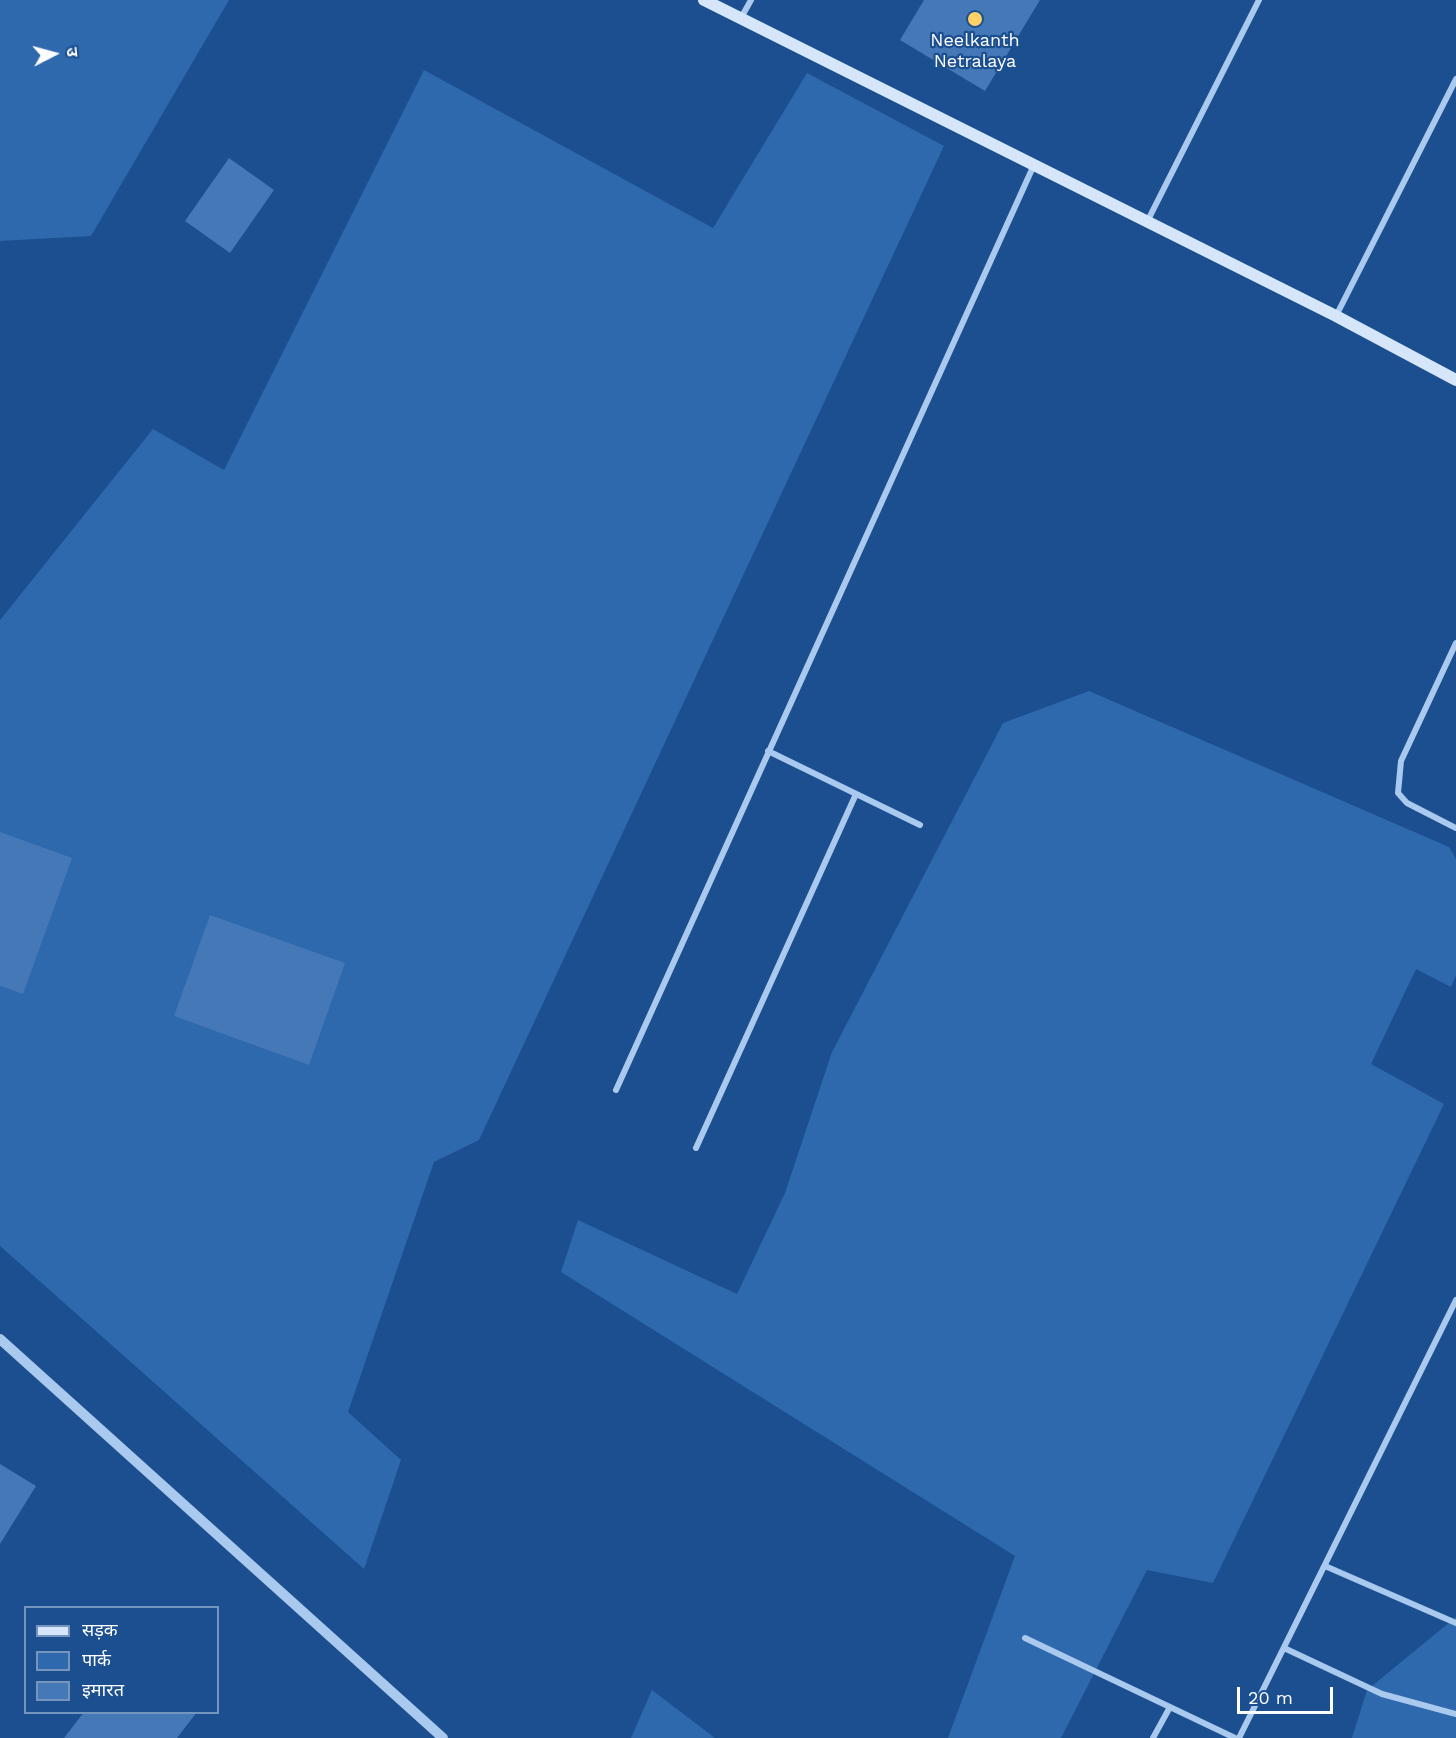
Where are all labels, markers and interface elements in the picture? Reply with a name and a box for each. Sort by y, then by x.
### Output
marker: Neelkanth Netralaya [966,10,984,28]
north arrow [24,24,84,84]
place label: Neelkanth Netralaya [930,30,1020,72]
text: उ [62,46,82,58]
legend [24,1606,219,1714]
text: सड़क [82,1619,118,1640]
text: पार्क [82,1649,111,1670]
scale bar [1240,1675,1336,1713]
text: इमारत [82,1679,124,1700]
text: 20 m [1248,1687,1293,1708]

